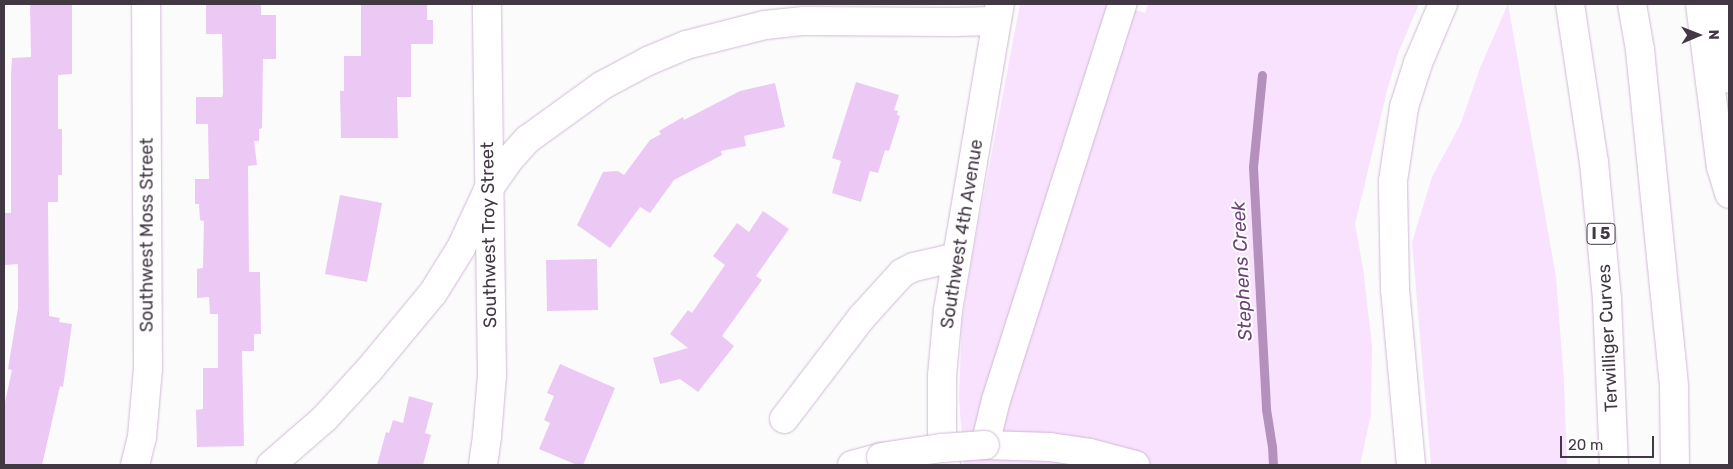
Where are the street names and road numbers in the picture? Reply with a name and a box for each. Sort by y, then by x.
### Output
street label: Southwest Moss Street [136,138,158,332]
street label: Southwest 4th Avenue [936,138,988,330]
street label: Southwest Troy Street [477,141,501,329]
road number: I 5 [1586,220,1616,248]
street label: Terwilliger Curves [1593,263,1623,413]

